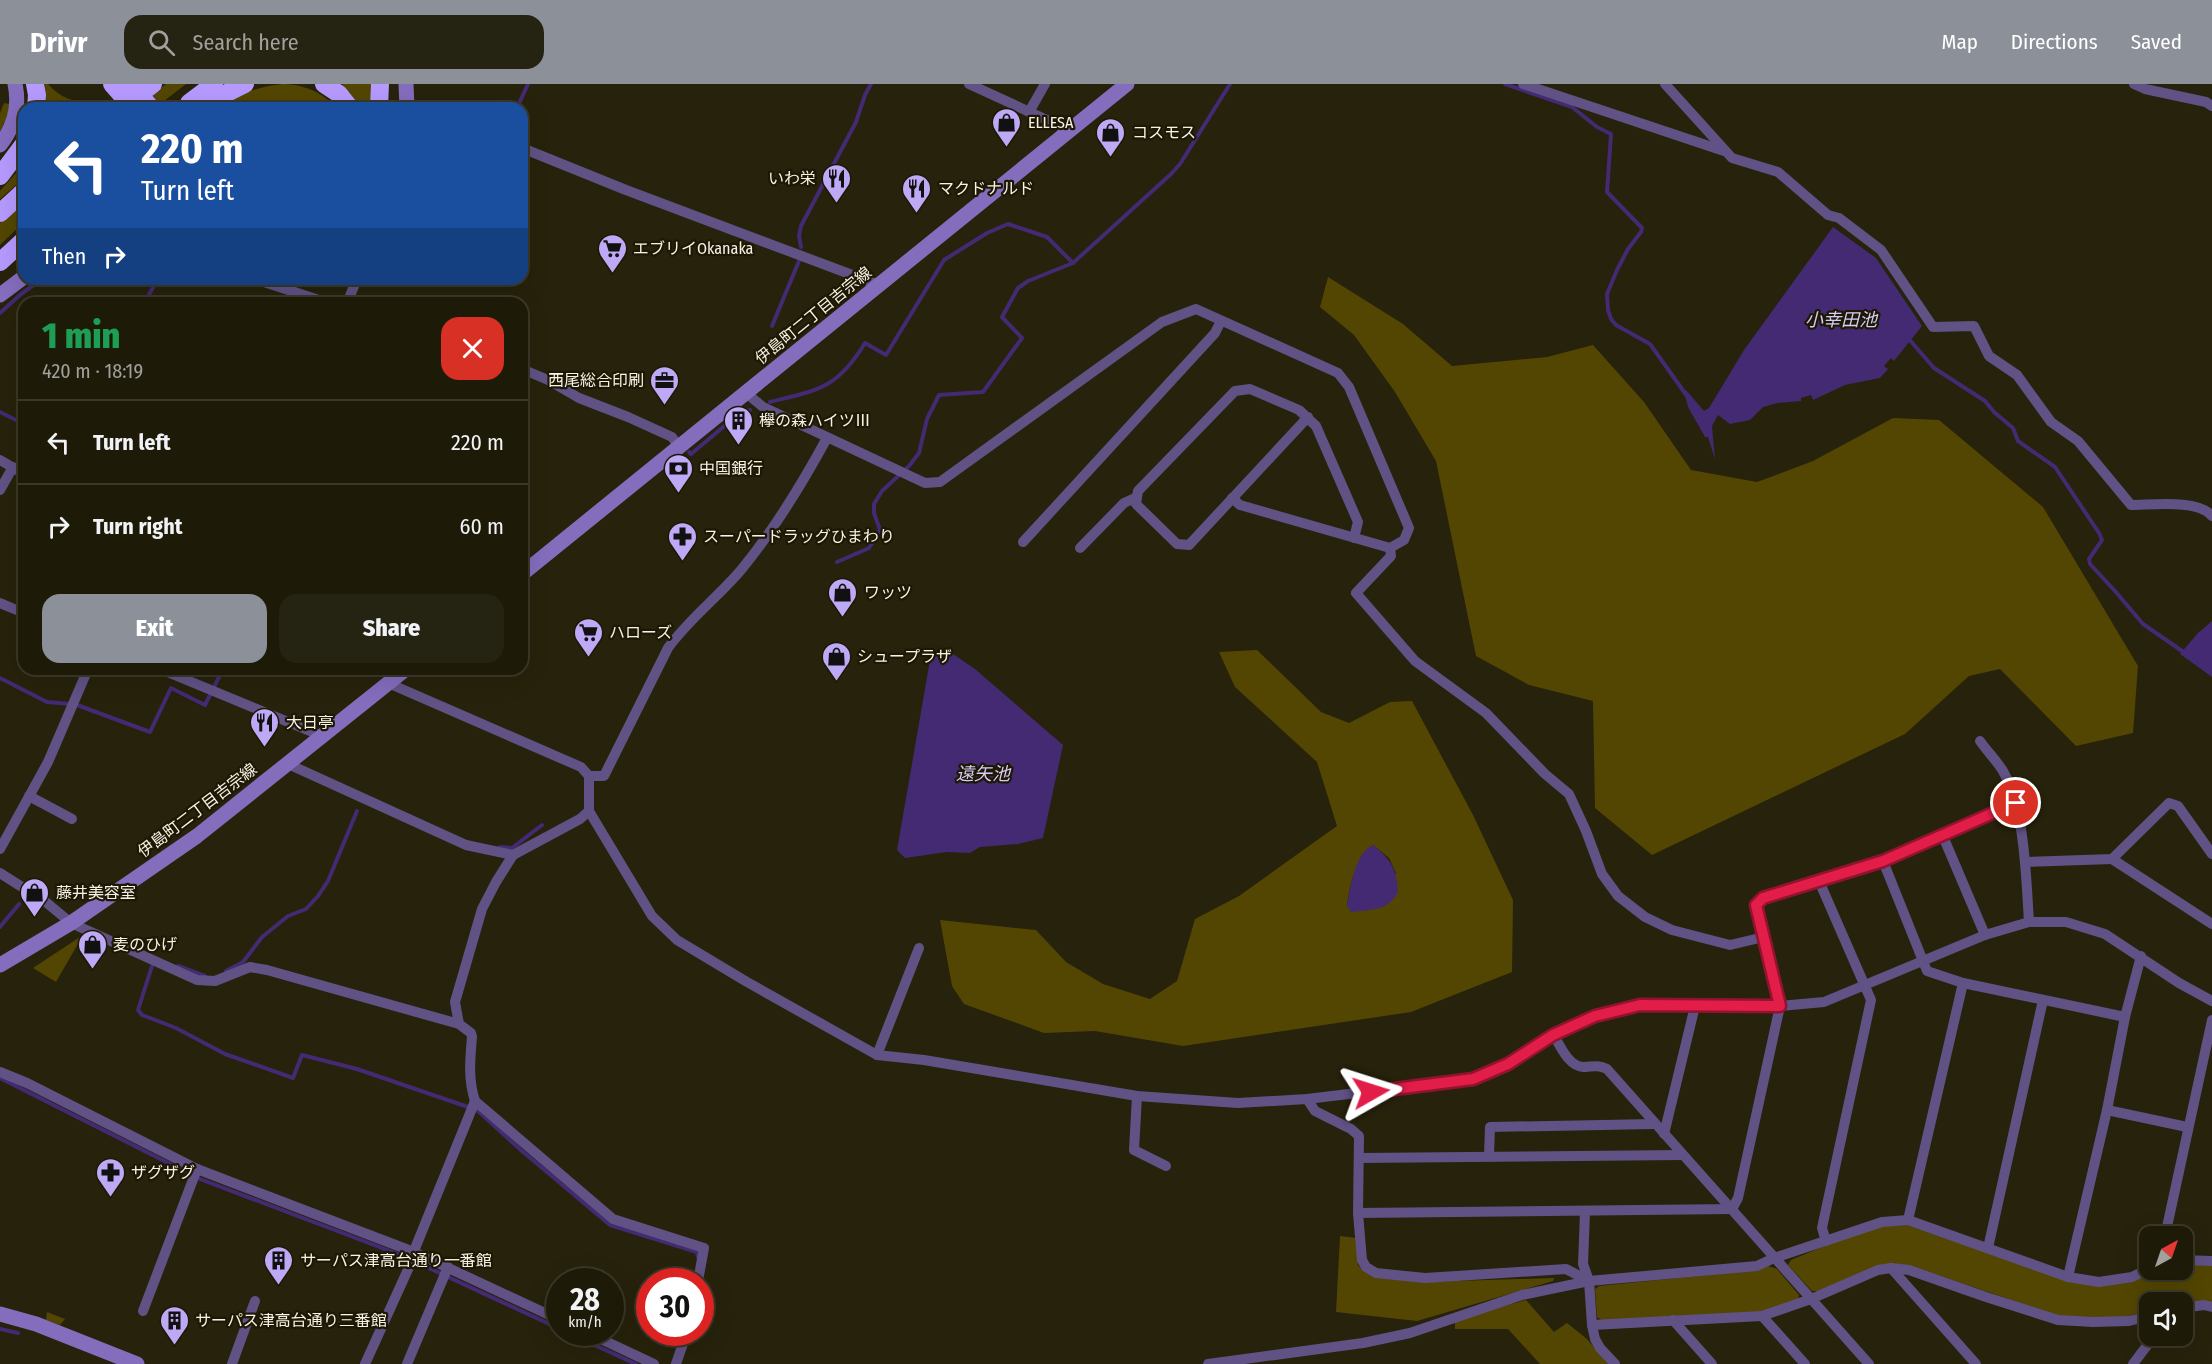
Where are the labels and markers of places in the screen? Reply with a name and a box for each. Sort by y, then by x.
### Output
shop icon: ELLESA [991,106,1023,148]
place label: ELLESA [1028,113,1074,132]
shop icon: コスモス [1095,116,1127,158]
place label: コスモス [1132,123,1196,142]
restaurant icon: いわ栄 [821,162,853,204]
place label: いわ栄 [768,169,816,188]
restaurant icon: マクドナルド [901,172,933,214]
place label: マクドナルド [938,179,1034,198]
supermarket icon: エブリイOkanaka [596,232,628,274]
place label: エブリイOkanaka [633,239,754,258]
office icon: 西尾総合印刷 [649,364,681,406]
place label: 西尾総合印刷 [548,371,644,390]
building icon: 欅の森ハイツⅢ [722,404,754,446]
place label: 欅の森ハイツⅢ [759,411,871,430]
bank icon: 中国銀行 [662,452,694,494]
place label: 中国銀行 [699,459,763,478]
pharmacy icon: スーパードラッグひまわり [666,520,698,562]
place label: スーパードラッグひまわり [703,527,895,546]
shop icon: ワッツ [827,576,859,618]
place label: ワッツ [864,583,912,602]
supermarket icon: ハローズ [572,616,604,658]
place label: ハローズ [609,623,672,642]
shop icon: シュープラザ [820,640,852,682]
place label: シュープラザ [857,647,952,666]
restaurant icon: 大日亭 [249,706,281,748]
place label: 大日亭 [286,713,334,732]
pin [1990,777,2041,828]
shop icon: 藤井美容室 [19,876,51,918]
place label: 藤井美容室 [56,883,136,902]
shop icon: 麦のひげ [76,928,108,970]
place label: 麦のひげ [113,935,177,954]
pharmacy icon: ザグザグ [94,1156,126,1198]
place label: ザグザグ [131,1163,195,1182]
building icon: サーパス津高台通り一番館 [263,1244,295,1286]
place label: サーパス津高台通り一番館 [300,1251,492,1270]
building icon: サーパス津高台通り三番館 [158,1304,190,1346]
place label: サーパス津高台通り三番館 [195,1311,387,1330]

